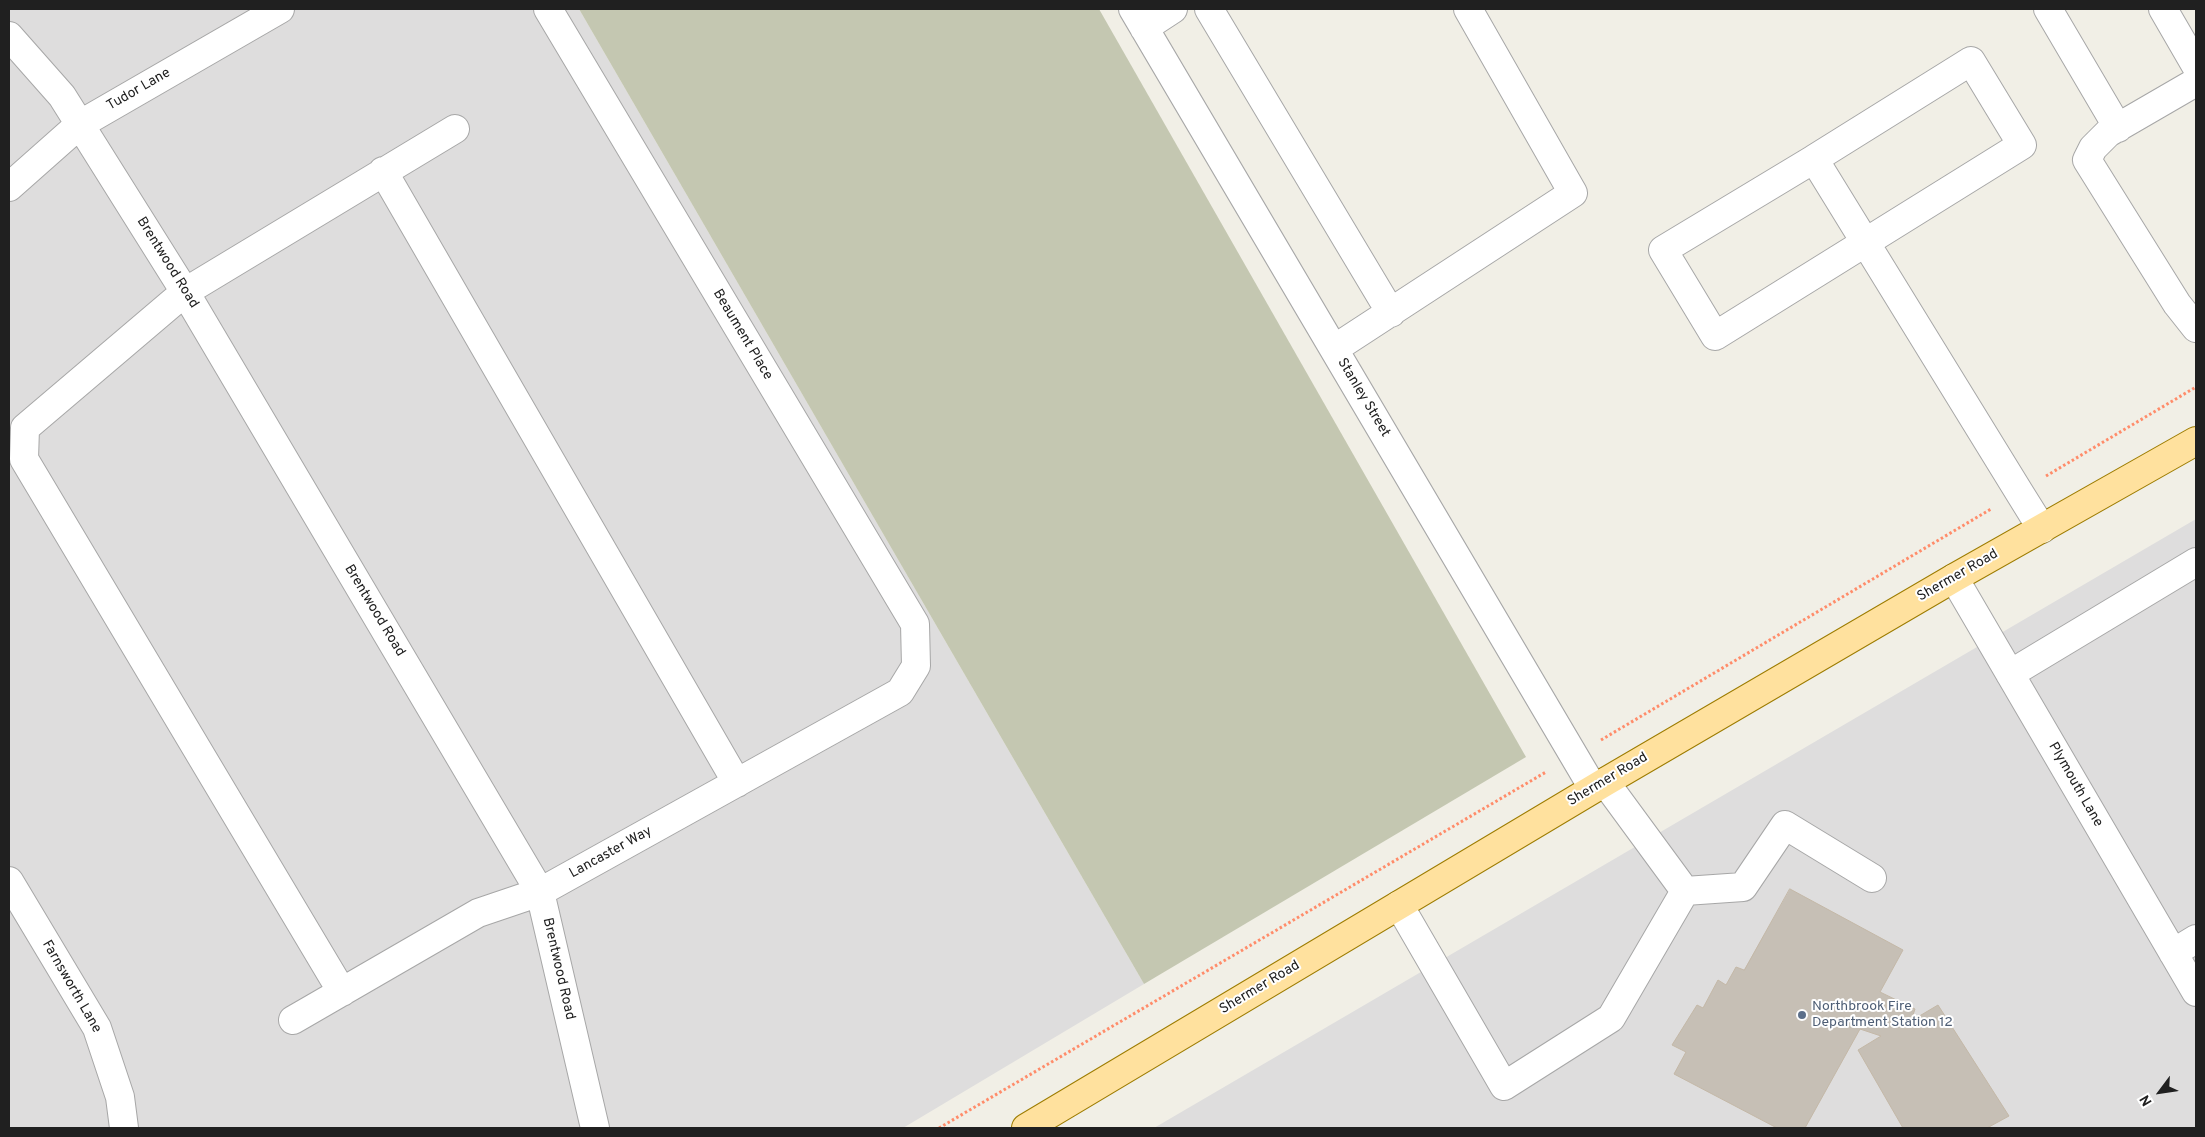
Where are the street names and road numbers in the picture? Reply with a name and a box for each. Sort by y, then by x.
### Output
street label: Tudor Lane [104,65,174,115]
street label: Brentwood Road [132,214,202,312]
street label: Beaument Place [708,287,776,383]
street label: Stanley Street [1333,356,1393,440]
street label: Shermer Road [1915,546,2001,606]
street label: Brentwood Road [340,562,408,660]
street label: Plymouth Lane [2044,740,2106,830]
street label: Shermer Road [1565,750,1651,810]
street label: Lancaster Way [567,823,655,883]
street label: Brentwood Road [538,916,578,1022]
street label: Farnsworth Lane [38,938,104,1036]
street label: Shermer Road [1217,958,1303,1018]

